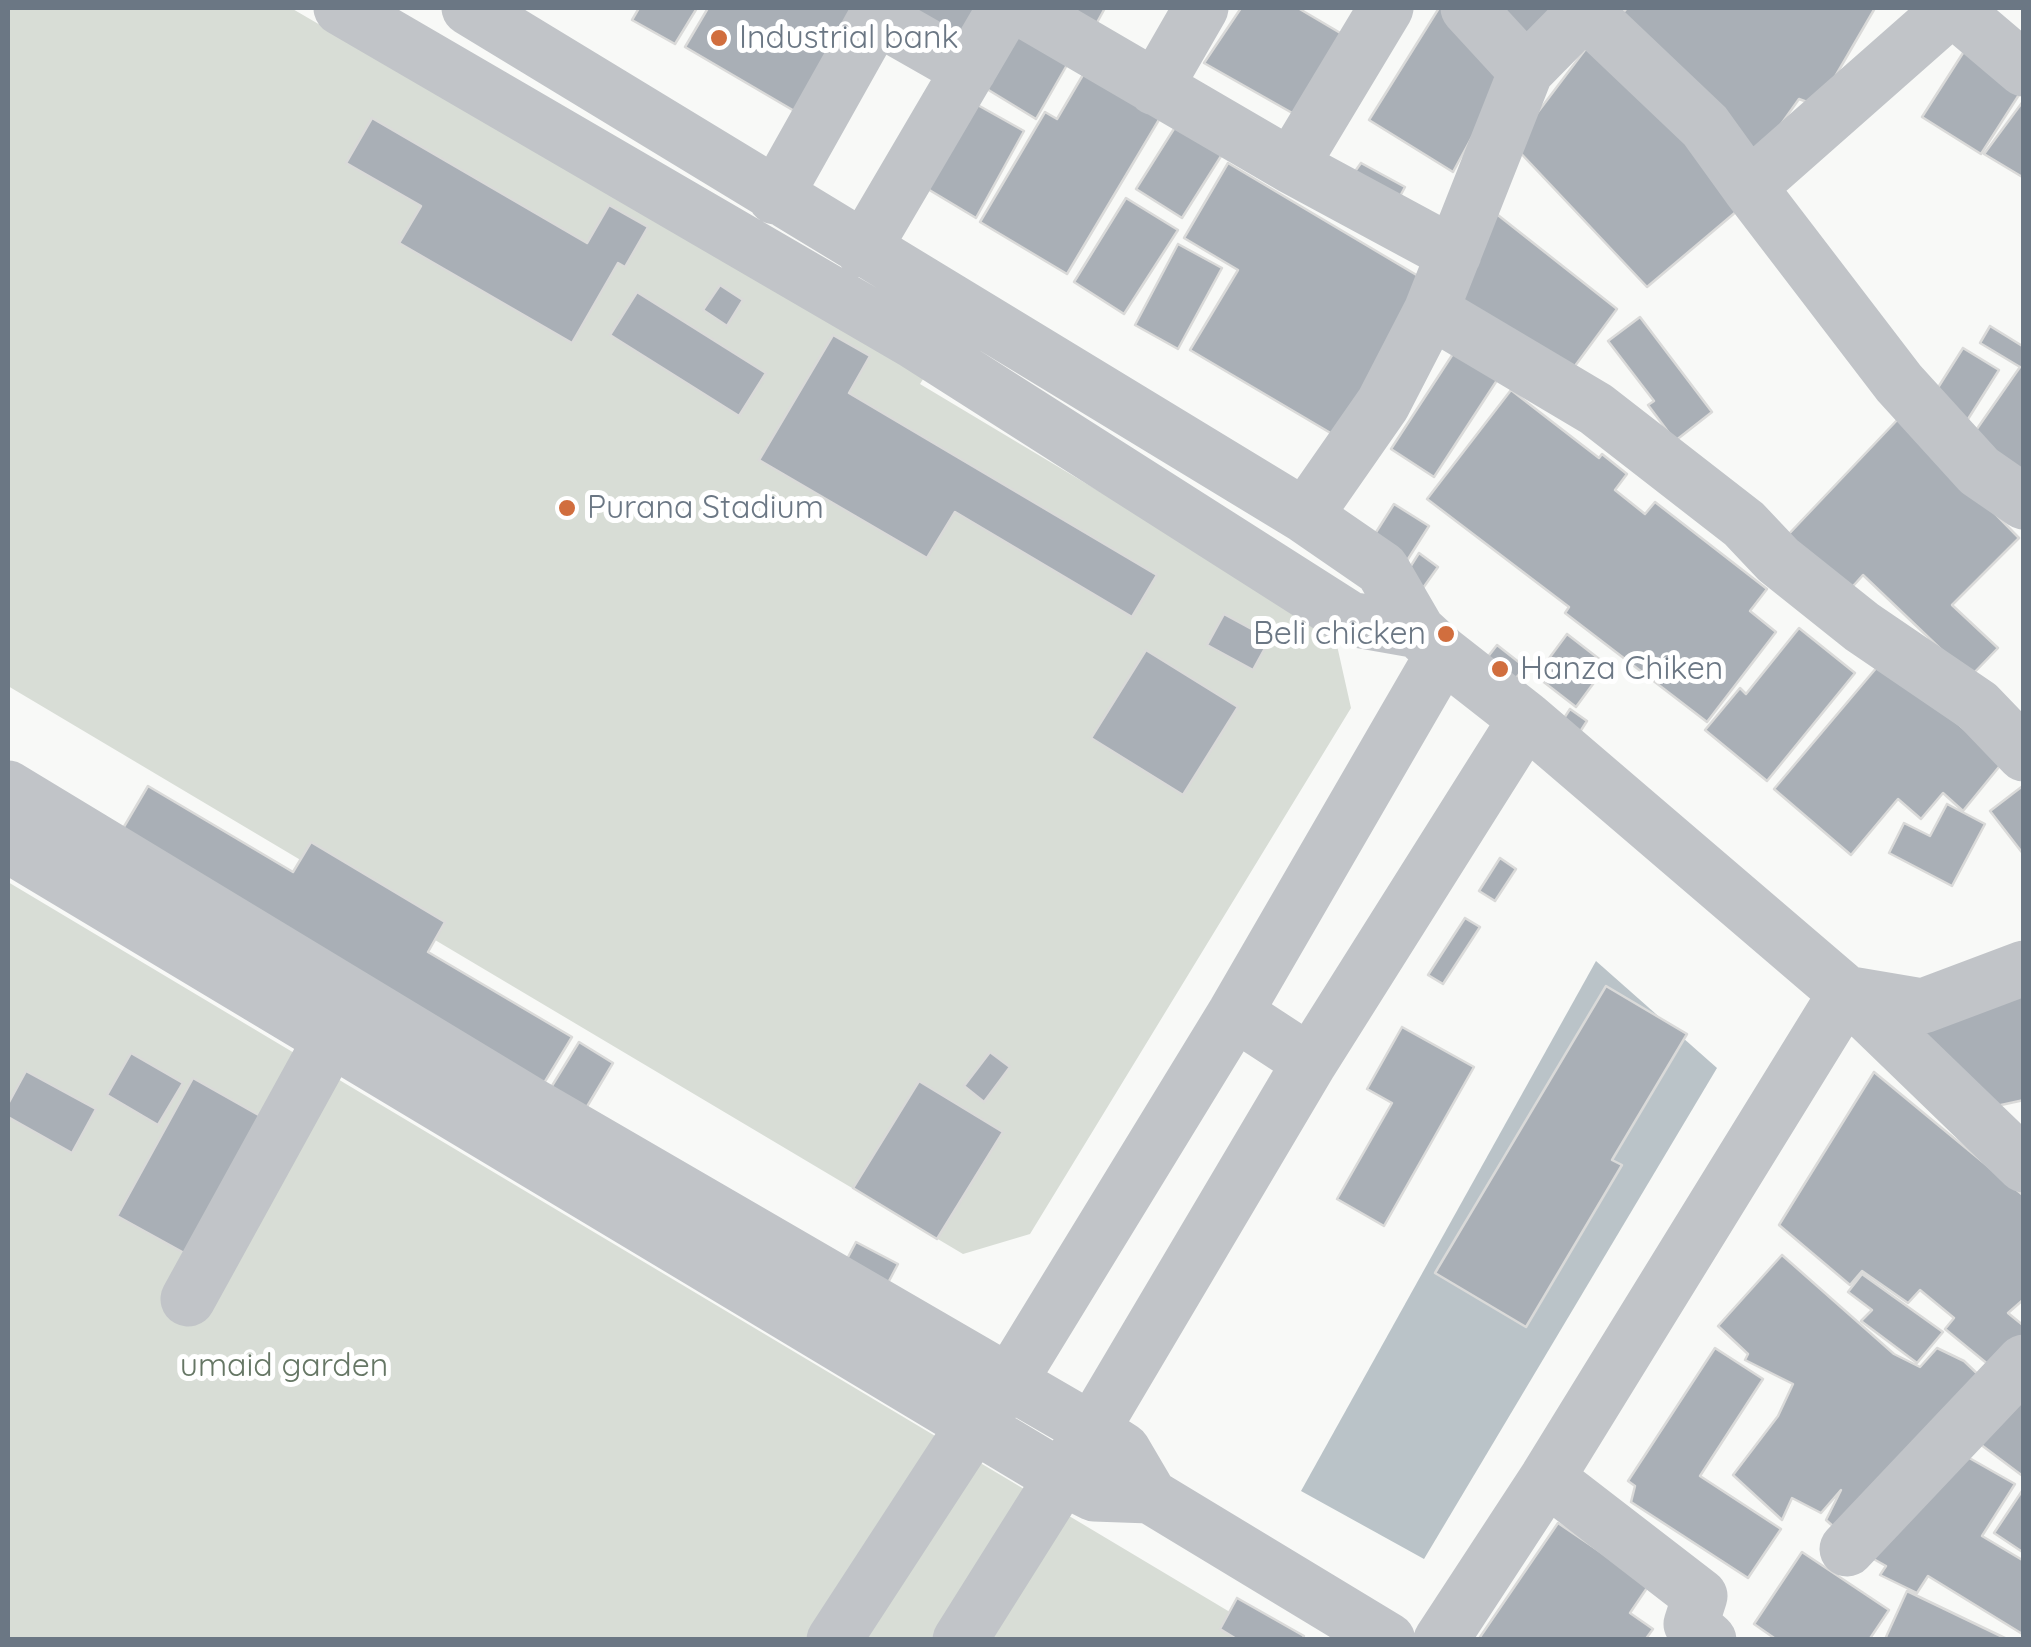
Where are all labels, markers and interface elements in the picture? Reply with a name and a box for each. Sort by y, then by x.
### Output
place label: Industrial bank [739,19,959,57]
marker: Industrial bank [708,27,730,49]
place label: Purana Stadium [587,489,824,527]
marker: Purana Stadium [556,497,578,519]
place label: Beli chicken [1253,615,1426,653]
marker: Beli chicken [1435,623,1457,645]
place label: Hanza Chiken [1520,650,1723,688]
marker: Hanza Chiken [1489,658,1511,680]
park label: umaid garden [180,1347,388,1385]

